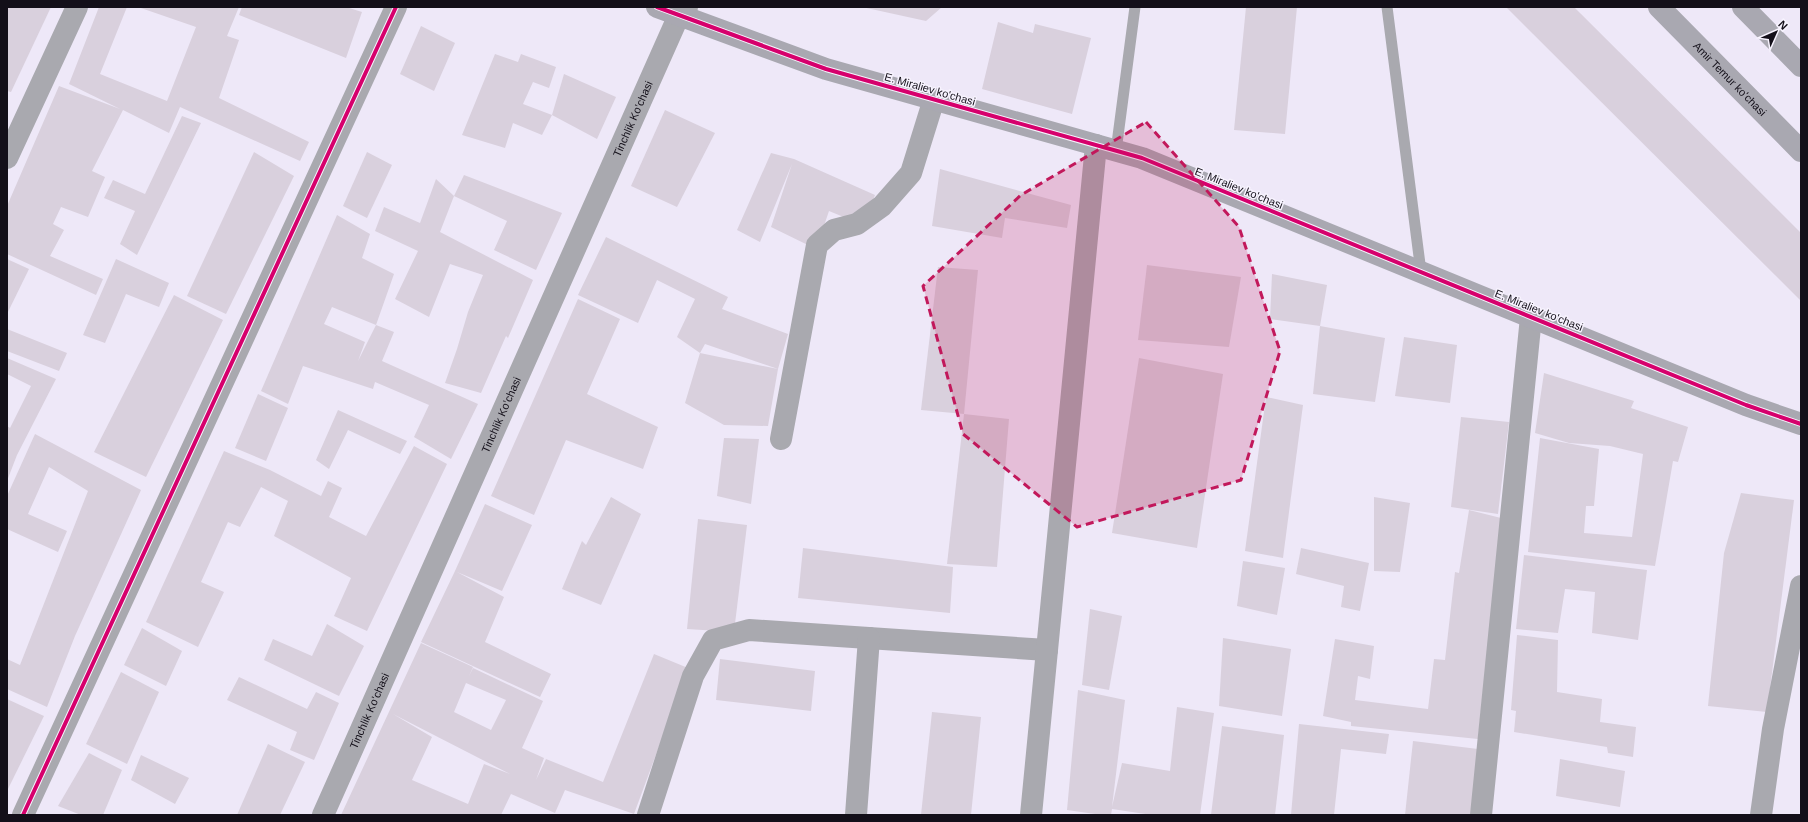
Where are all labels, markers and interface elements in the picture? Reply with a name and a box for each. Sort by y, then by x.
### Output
north arrow [1756,12,1796,52]
text: N [1776,18,1790,32]
street label: Amir Temur ko'chasi [1691,40,1769,118]
street label: E. Miraliev ko'chasi [883,70,977,108]
street label: Tinchlik Ko’chasi [611,79,655,159]
street label: E. Miraliev ko'chasi [1193,165,1285,211]
street label: E. Miraliev ko'chasi [1493,287,1585,333]
street label: Tinchlik Ko’chasi [479,375,523,455]
street label: Tinchlik Ko’chasi [347,671,391,751]

